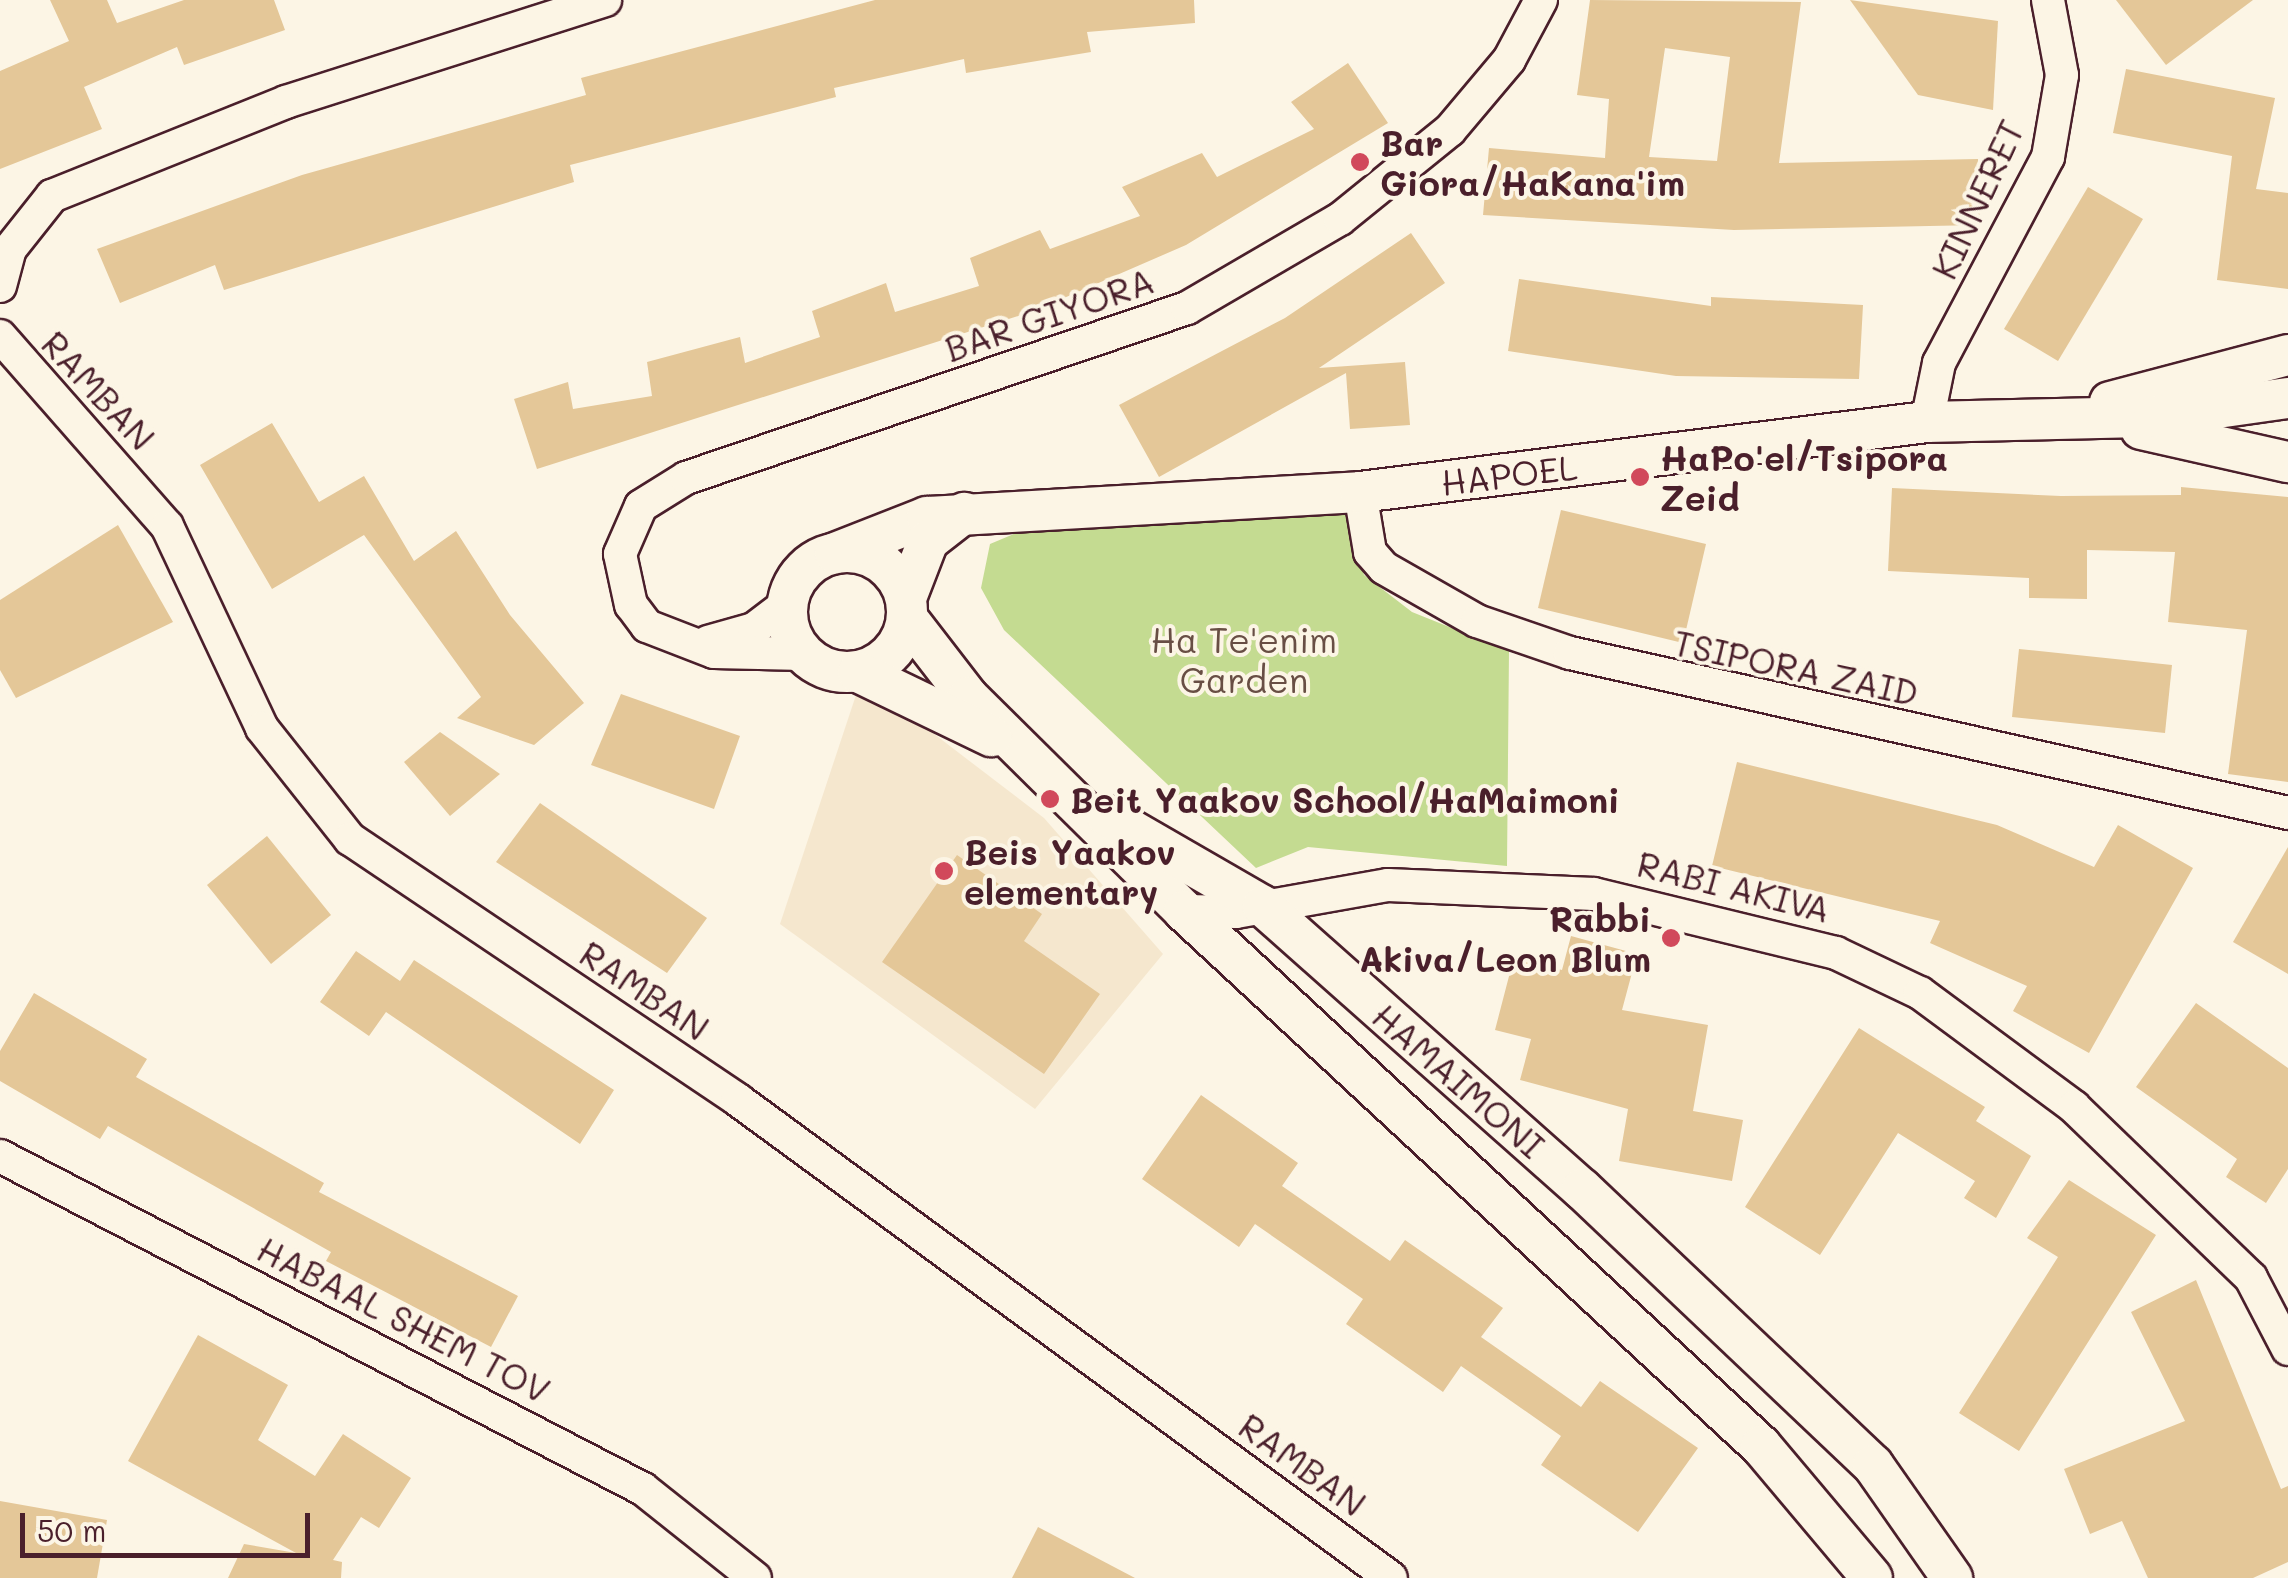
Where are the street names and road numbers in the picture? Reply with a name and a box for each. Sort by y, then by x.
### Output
street label: KINNERET [1922,113,2032,285]
street label: BAR GIYORA [939,259,1159,369]
street label: RAMBAN [34,322,164,458]
street label: HAPOEL [1439,445,1579,503]
street label: TSIPORA ZAID [1670,621,1922,713]
street label: RABI AKIVA [1633,842,1835,930]
street label: RAMBAN [573,932,717,1048]
street label: HAMAIMONI [1365,994,1553,1166]
street label: HABAAL SHEM TOV [251,1227,557,1411]
street label: RAMBAN [1231,1404,1375,1524]

